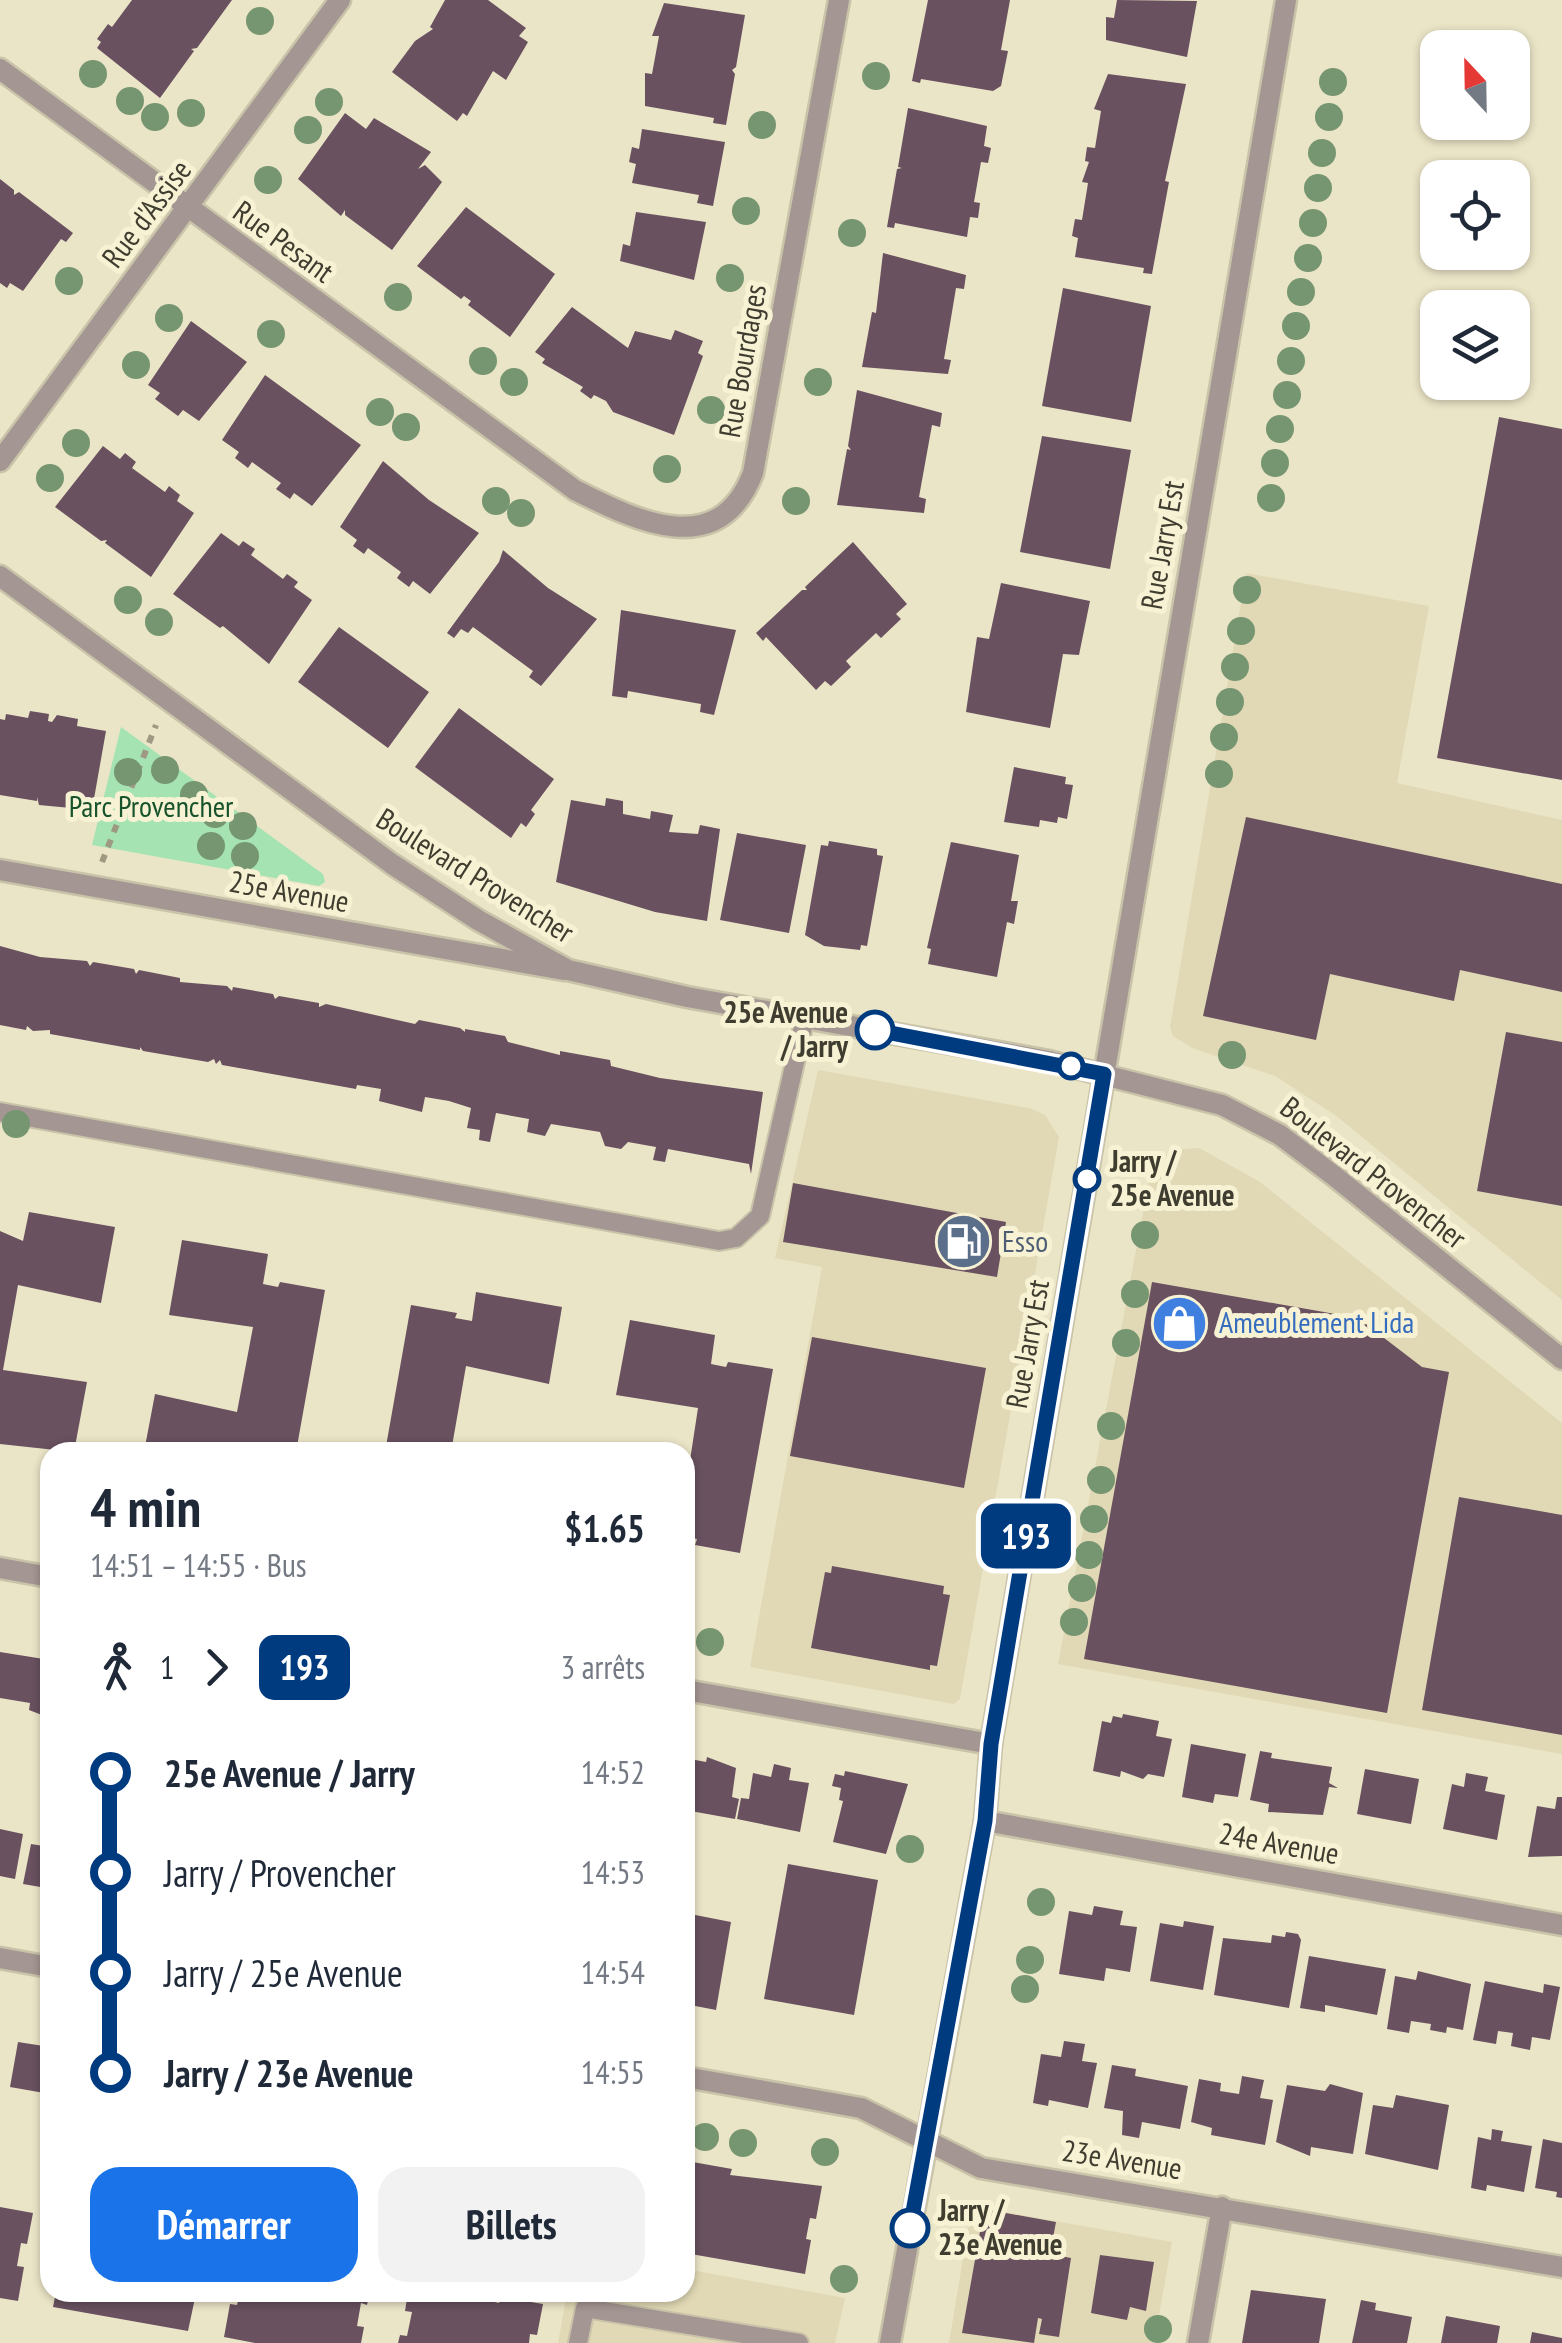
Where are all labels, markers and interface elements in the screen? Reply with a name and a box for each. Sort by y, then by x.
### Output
north arrow [1420,30,1530,140]
map controls [1420,30,1530,400]
street label: Rue d'Assise [93,151,199,275]
button: locate [1420,160,1530,270]
street label: Rue Pesant [226,191,342,291]
street label: Rue Bourdages [709,281,774,440]
button: layers [1420,290,1530,400]
street label: Rue Jarry Est [1131,477,1192,612]
park label: Parc Provencher [69,786,234,825]
street label: Boulevard Provencher [370,798,582,951]
street label: 25e Avenue [226,861,352,920]
place label: 25e Avenue / Jarry [723,992,849,1065]
marker: 25e Avenue / Jarry [856,1011,894,1049]
unlabelled marker [1058,1053,1084,1079]
street label: Boulevard Provencher [1273,1087,1475,1257]
place label: Jarry / 25e Avenue [1109,1141,1235,1214]
marker: Jarry / 25e Avenue [1074,1166,1100,1192]
fuel station icon: Esso [933,1212,993,1272]
place label: Esso [1002,1221,1048,1260]
street label: Rue Jarry Est [996,1276,1057,1411]
shop icon: Ameublement Lida [1150,1293,1210,1353]
place label: Ameublement Lida [1219,1302,1414,1341]
text: 4 min [90,1471,201,1542]
text: $1.65 [564,1503,645,1552]
line badge: 193 [968,1504,1084,1568]
text: 193 [1001,1513,1051,1559]
text: 14:51 – 14:55 · Bus [90,1544,307,1586]
icon: walk [90,1640,145,1695]
icon: forward [189,1640,244,1695]
text: 193 [279,1644,330,1690]
text: 1 [160,1646,174,1688]
text: 3 arrêts [561,1646,645,1688]
text: 25e Avenue / Jarry [164,1748,415,1797]
text: 14:52 [581,1751,645,1793]
street label: 24e Avenue [1216,1813,1342,1872]
text: Jarry / Provencher [164,1848,396,1897]
text: 14:53 [581,1851,645,1893]
text: Jarry / 25e Avenue [164,1948,403,1997]
text: 14:54 [581,1951,645,1993]
text: Jarry / 23e Avenue [164,2048,414,2097]
text: 14:55 [581,2051,645,2093]
street label: 23e Avenue [1060,2130,1185,2187]
button: Démarrer [90,2167,358,2282]
button: Billets [378,2167,645,2282]
place label: Jarry / 23e Avenue [937,2190,1063,2263]
marker: Jarry / 23e Avenue [891,2209,929,2247]

